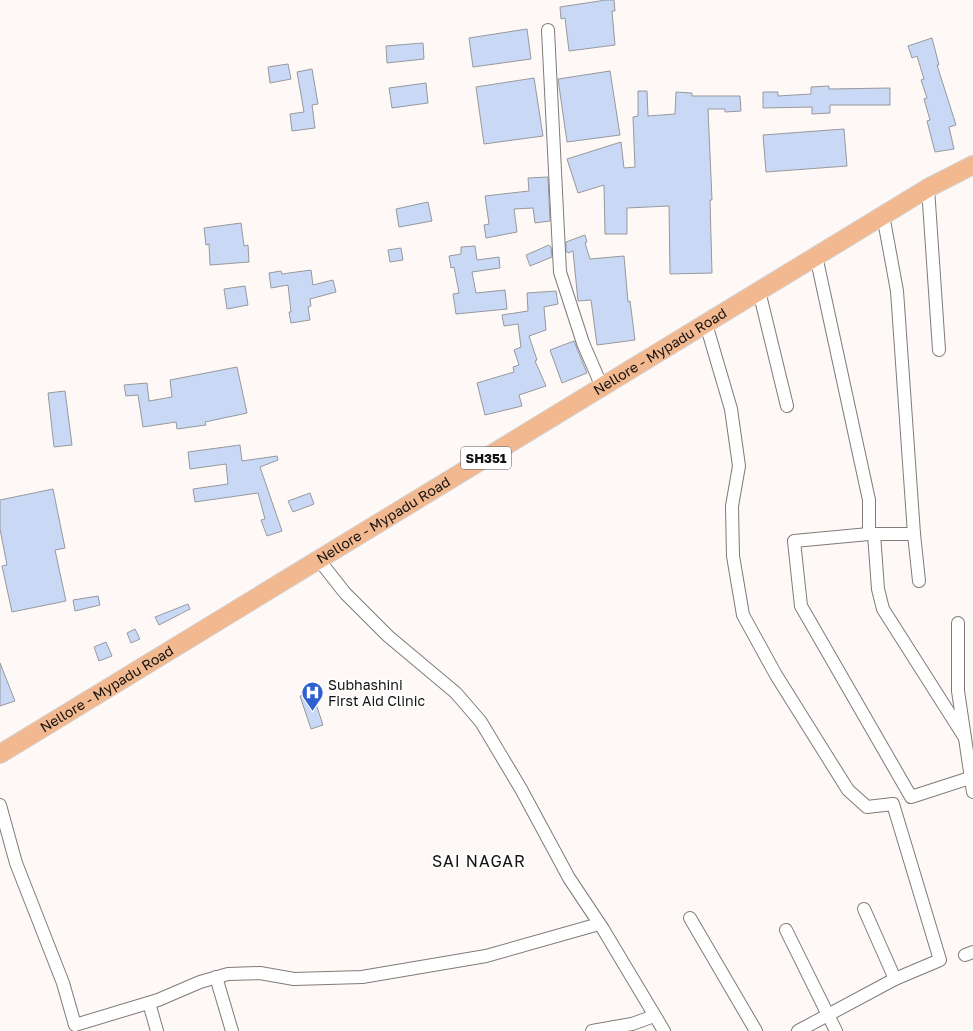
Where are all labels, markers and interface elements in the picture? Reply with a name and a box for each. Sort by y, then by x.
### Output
street label: Nellore - Mypadu Road [590,304,729,398]
road number: SH351 [461,447,511,469]
street label: Nellore - Mypadu Road [313,473,453,567]
street label: Nellore - Mypadu Road [37,641,176,736]
place label: Subhashini First Aid Clinic [328,676,425,709]
hospital icon: Subhashini First Aid Clinic [299,680,325,713]
district label: SAI NAGAR [432,851,526,871]

